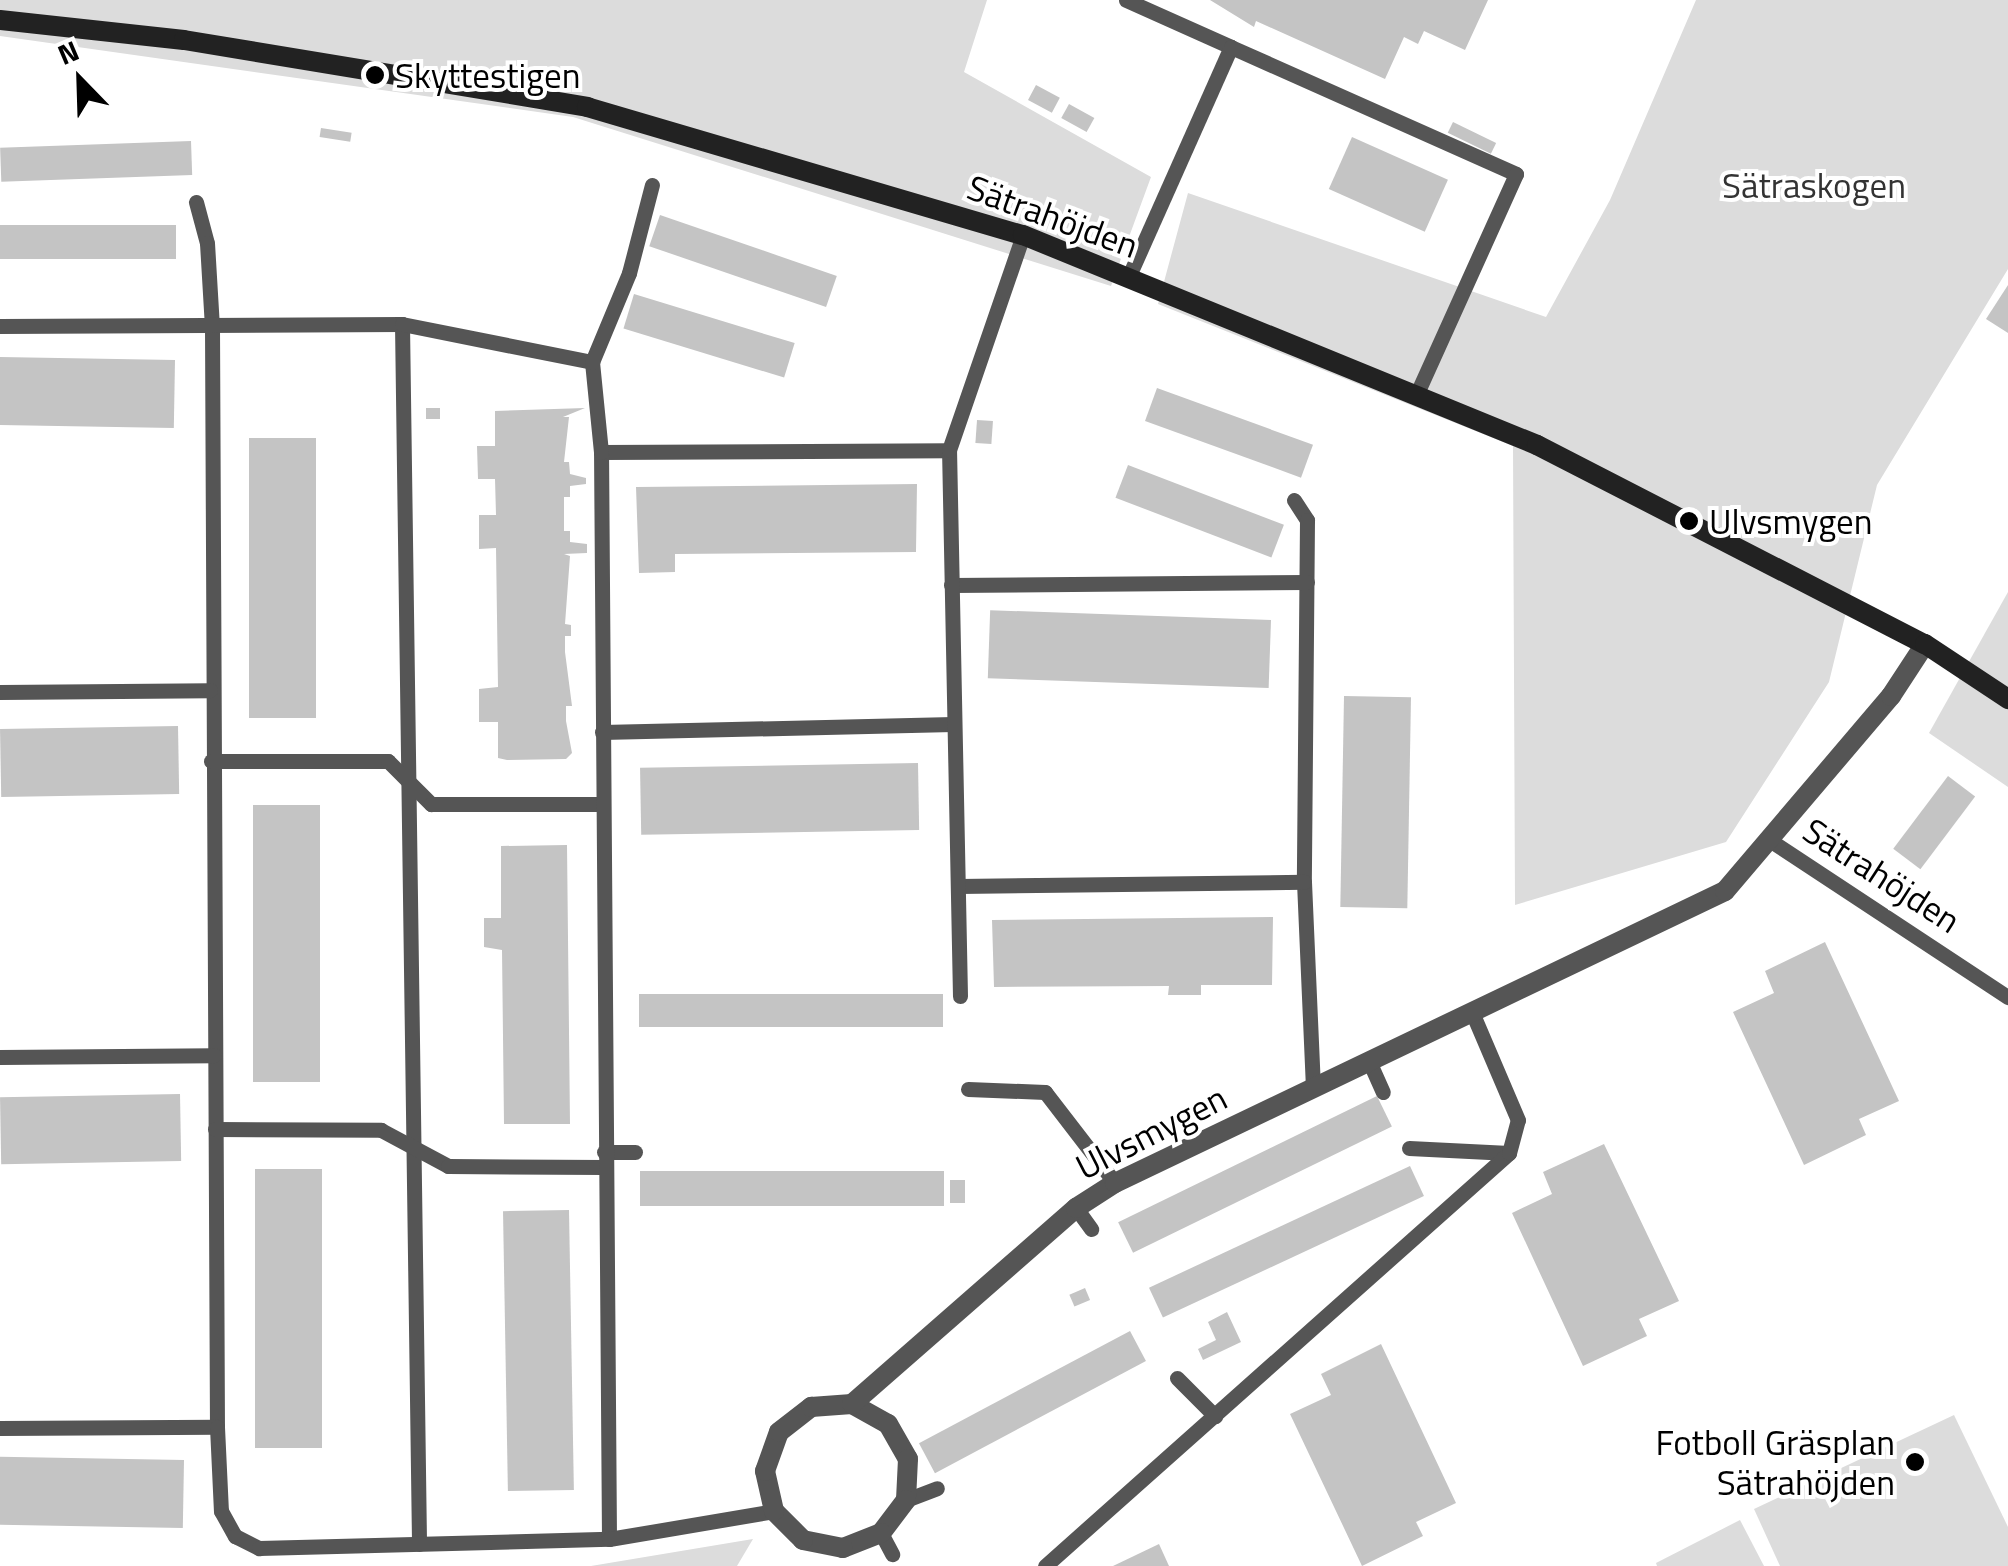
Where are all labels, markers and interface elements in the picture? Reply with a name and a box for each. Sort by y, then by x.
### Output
text: N [51,28,85,76]
north arrow [30,30,130,130]
place label: Skyttestigen [395,54,581,96]
marker: Skyttestigen [364,64,386,86]
park label: Sätraskogen [1722,164,1906,206]
street label: Sätrahöjden [962,166,1144,266]
place label: Ulvsmygen [1709,500,1873,542]
marker: Ulvsmygen [1678,510,1700,532]
street label: Sätrahöjden [1796,809,1968,941]
street label: Ulvsmygen [1069,1076,1233,1188]
place label: Fotboll Gräsplan Sätrahöjden [1655,1421,1895,1503]
marker: Fotboll Gräsplan Sätrahöjden [1904,1451,1926,1473]

